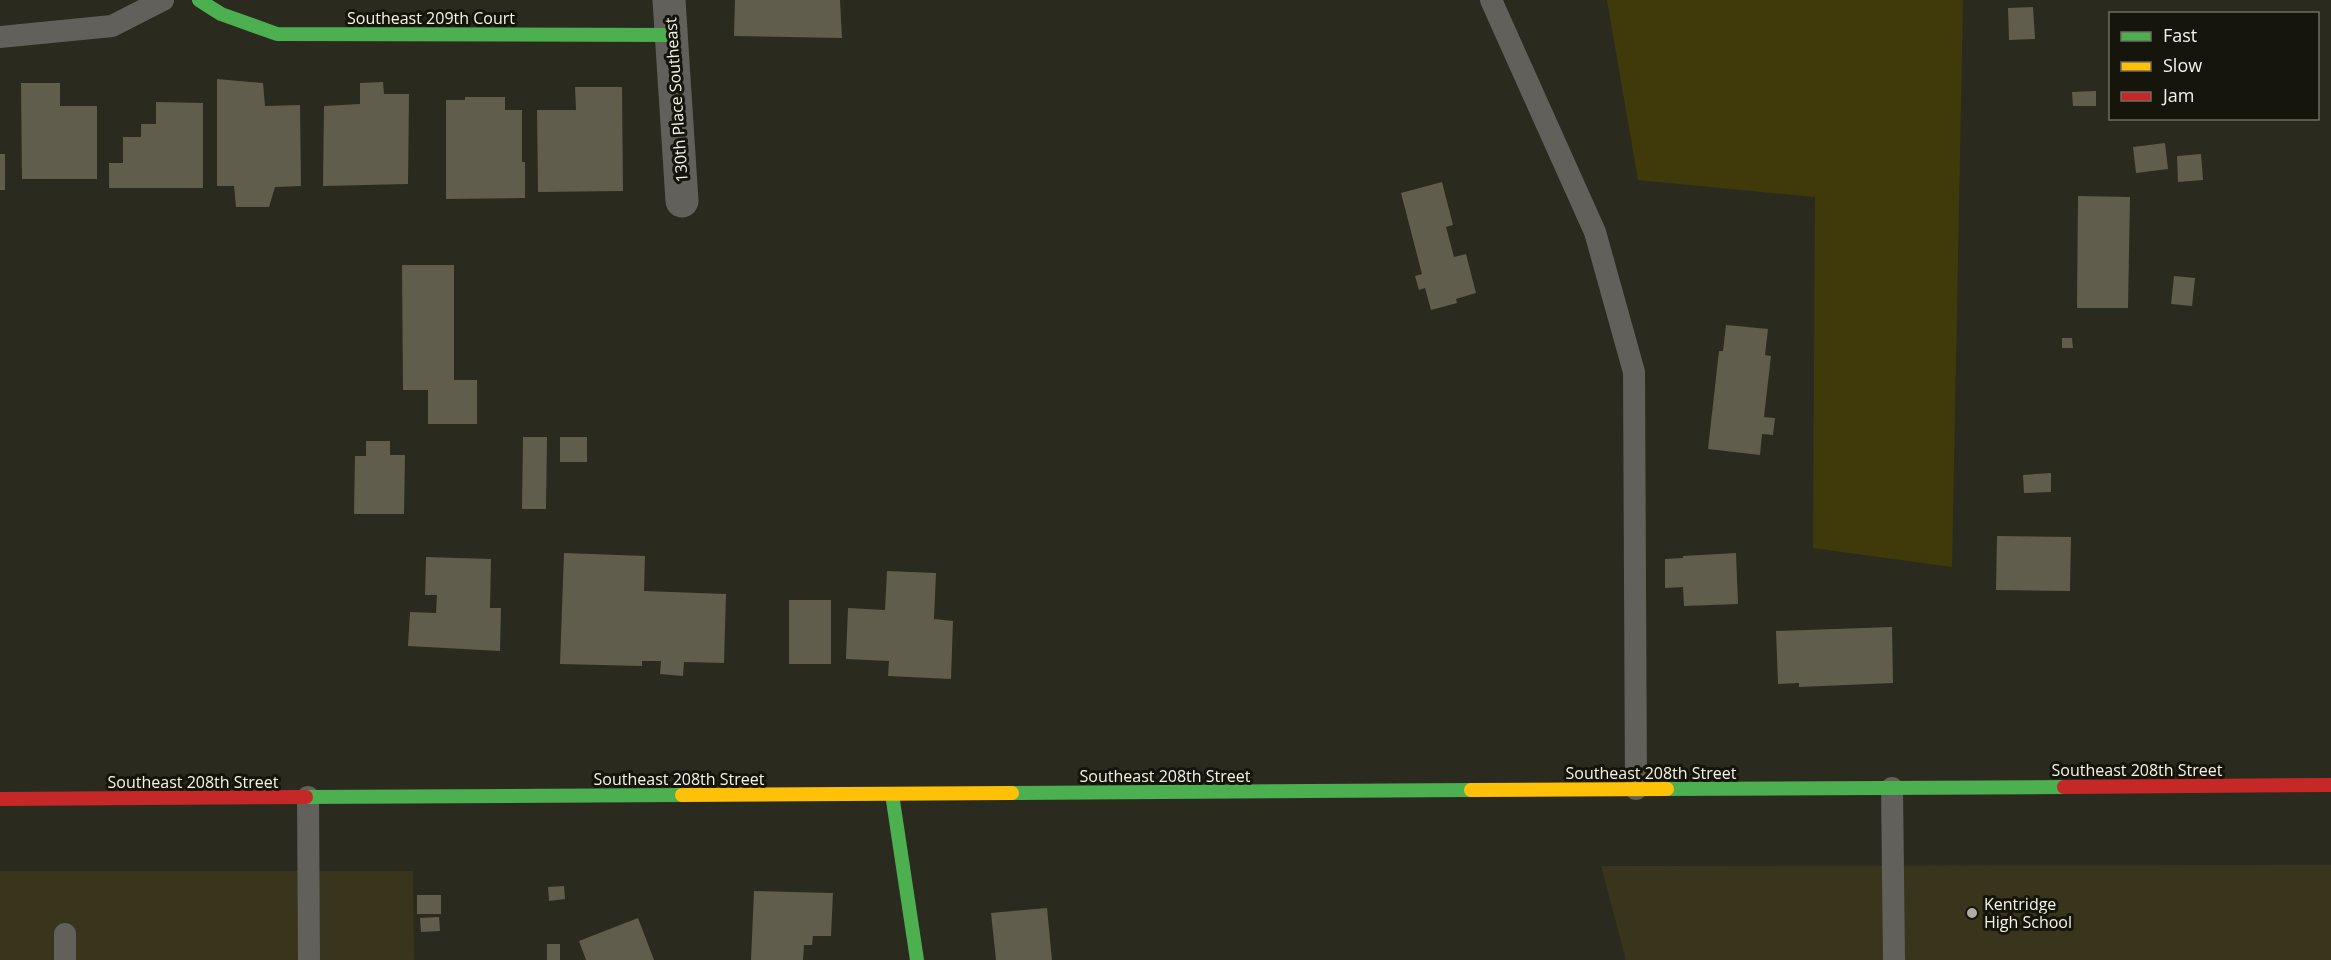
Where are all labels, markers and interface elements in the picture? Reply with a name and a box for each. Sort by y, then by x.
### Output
street label: Southeast 209th Court [347,7,515,29]
legend [2109,12,2319,120]
street label: 130th Place Southeast [659,16,693,183]
text: Fast [2163,23,2197,47]
text: Slow [2163,53,2202,77]
text: Jam [2161,83,2195,107]
street label: Southeast 208th Street [2052,759,2223,781]
street label: Southeast 208th Street [1566,762,1737,784]
street label: Southeast 208th Street [1080,765,1251,787]
street label: Southeast 208th Street [594,768,765,790]
street label: Southeast 208th Street [108,771,279,793]
place label: Kentridge High School [1984,893,2072,933]
marker: Kentridge High School [1965,906,1979,920]

